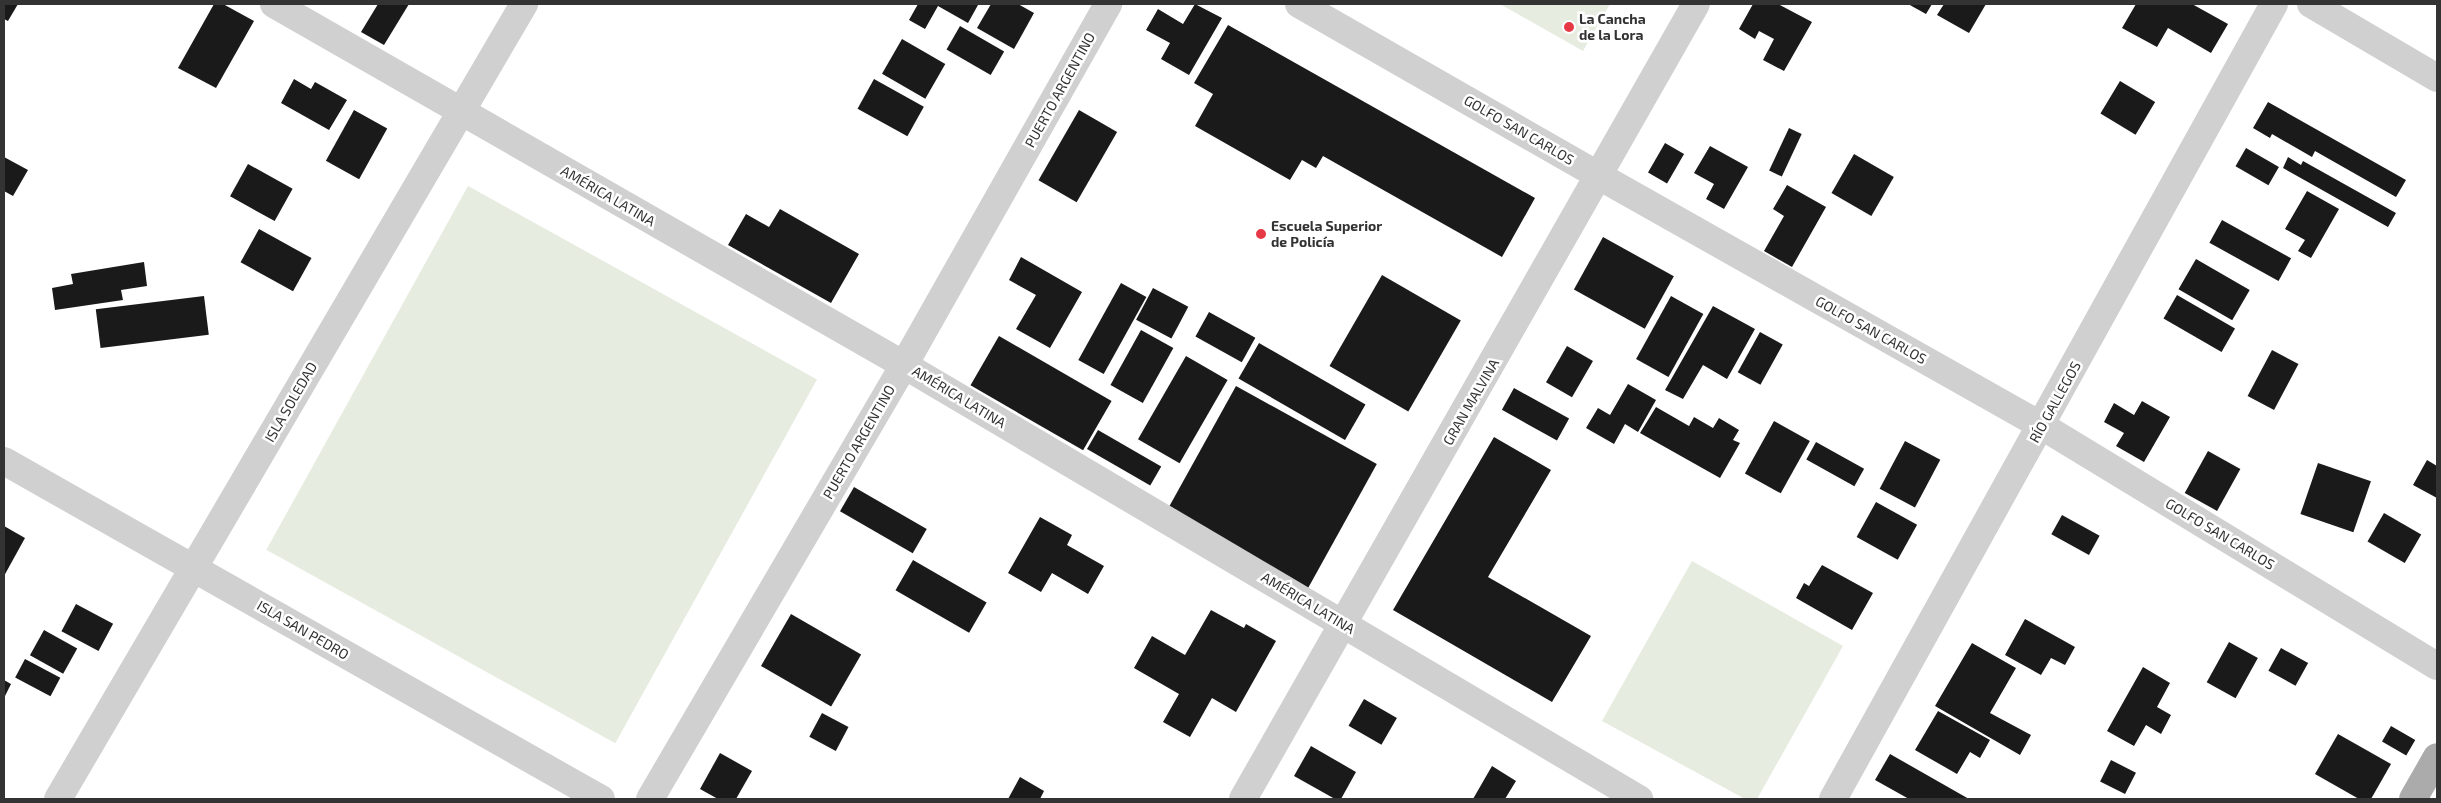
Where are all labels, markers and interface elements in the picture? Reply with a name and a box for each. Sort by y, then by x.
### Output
place label: La Cancha de la Lora [1579,11,1646,44]
marker: La Cancha de la Lora [1563,21,1575,33]
street label: PUERTO ARGENTINO [1021,29,1099,151]
street label: GOLFO SAN CARLOS [1461,92,1577,168]
street label: AMÉRICA LATINA [558,162,658,230]
place label: Escuela Superior de Policía [1271,218,1382,250]
marker: Escuela Superior de Policía [1255,228,1267,240]
street label: GOLFO SAN CARLOS [1813,293,1929,367]
street label: GRAN MALVINA [1439,356,1503,448]
street label: RÍO GALLEGOS [2026,358,2084,446]
street label: ISLA SOLEDAD [261,359,321,445]
street label: AMÉRICA LATINA [909,362,1009,432]
street label: PUERTO ARGENTINO [819,382,899,502]
street label: GOLFO SAN CARLOS [2162,495,2278,573]
street label: AMÉRICA LATINA [1258,568,1358,638]
street label: ISLA SAN PEDRO [254,597,352,663]

